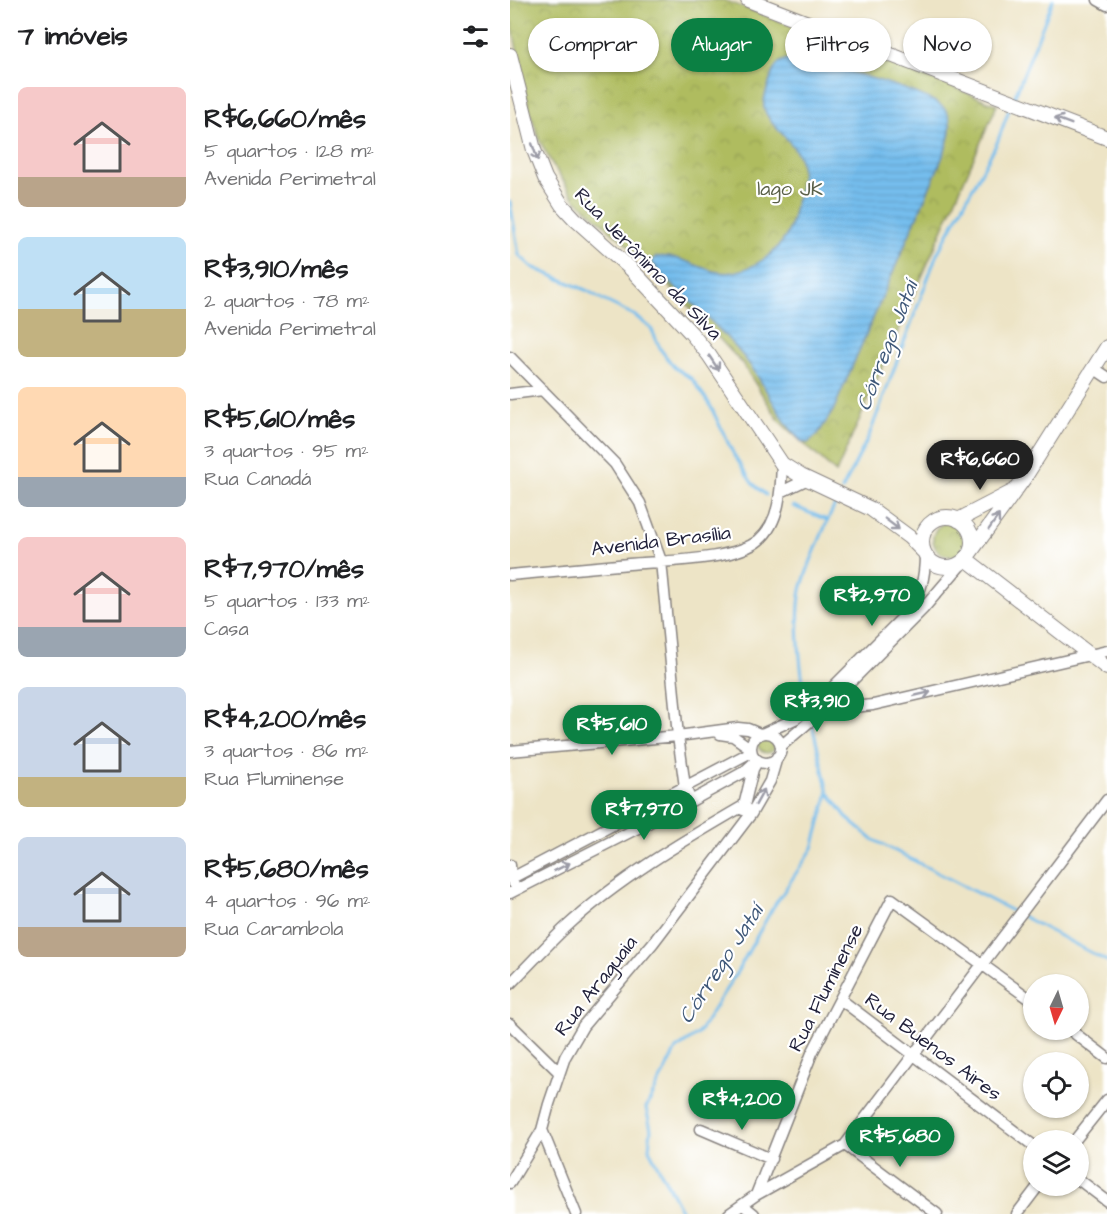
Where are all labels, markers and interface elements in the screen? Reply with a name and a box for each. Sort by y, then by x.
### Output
text: 7 imóveis [18,18,128,54]
chip: Comprar [528,18,659,72]
chip: Alugar [671,18,773,72]
chip: Filtros [785,18,891,72]
chip: Novo [903,18,992,72]
icon: filters [459,20,492,53]
text: R$6,660/mês [204,101,366,137]
icon: home [66,111,138,183]
one-way arrow [1054,115,1073,126]
text: 5 quartos · 128 m² [204,137,374,165]
one-way arrow [531,143,542,161]
text: Avenida Perimetral [204,165,376,193]
park label: lago JK [757,175,823,204]
street label: Rua Jerônimo da Silva [568,182,728,346]
text: R$3,910/mês [204,251,349,287]
icon: home [66,261,138,333]
water label: Córrego Jataí [849,274,927,415]
text: 2 quartos · 78 m² [204,287,370,315]
text: Avenida Perimetral [204,315,376,343]
one-way arrow [708,355,720,371]
text: R$5,610/mês [204,401,355,437]
icon: home [66,411,138,483]
text: 3 quartos · 95 m² [204,437,369,465]
pin: R$6,660 [925,440,1035,491]
text: R$6,660 [940,445,1020,473]
text: Rua Canadá [204,465,312,493]
one-way arrow [988,514,1000,530]
one-way arrow [884,517,900,530]
street label: Avenida Brasília [590,519,732,563]
text: R$7,970/mês [204,551,364,587]
icon: home [66,561,138,633]
pin: R$2,970 [817,576,927,627]
text: R$2,970 [834,581,910,609]
text: 5 quartos · 133 m² [204,587,370,615]
text: Casa [204,615,249,643]
pin: R$3,910 [762,682,872,733]
text: R$3,910 [784,687,850,715]
one-way arrow [912,688,931,699]
text: R$4,200/mês [204,701,366,737]
pin: R$5,610 [557,705,667,756]
text: R$5,610 [577,710,647,738]
icon: home [66,711,138,783]
text: 3 quartos · 86 m² [204,737,369,765]
text: Rua Fluminense [204,765,344,793]
one-way arrow [754,789,766,806]
pin: R$7,970 [589,790,699,841]
text: R$7,970 [605,795,683,823]
text: R$5,680/mês [204,851,369,887]
one-way arrow [553,860,571,872]
icon: home [66,861,138,933]
text: 4 quartos · 96 m² [204,887,370,915]
water label: Córrego Jataí [672,896,773,1030]
text: Rua Carambola [204,915,344,943]
street label: Rua Fluminense [782,919,870,1057]
street label: Rua Araguaia [548,930,645,1043]
north arrow [1023,974,1089,1040]
map controls [1023,974,1089,1196]
street label: Rua Buenos Aires [859,986,1007,1108]
button: locate [1023,1052,1089,1118]
pin: R$4,200 [687,1080,797,1131]
text: R$4,200 [702,1085,782,1113]
pin: R$5,680 [845,1117,955,1168]
text: R$5,680 [859,1122,941,1150]
button: layers [1023,1130,1089,1196]

